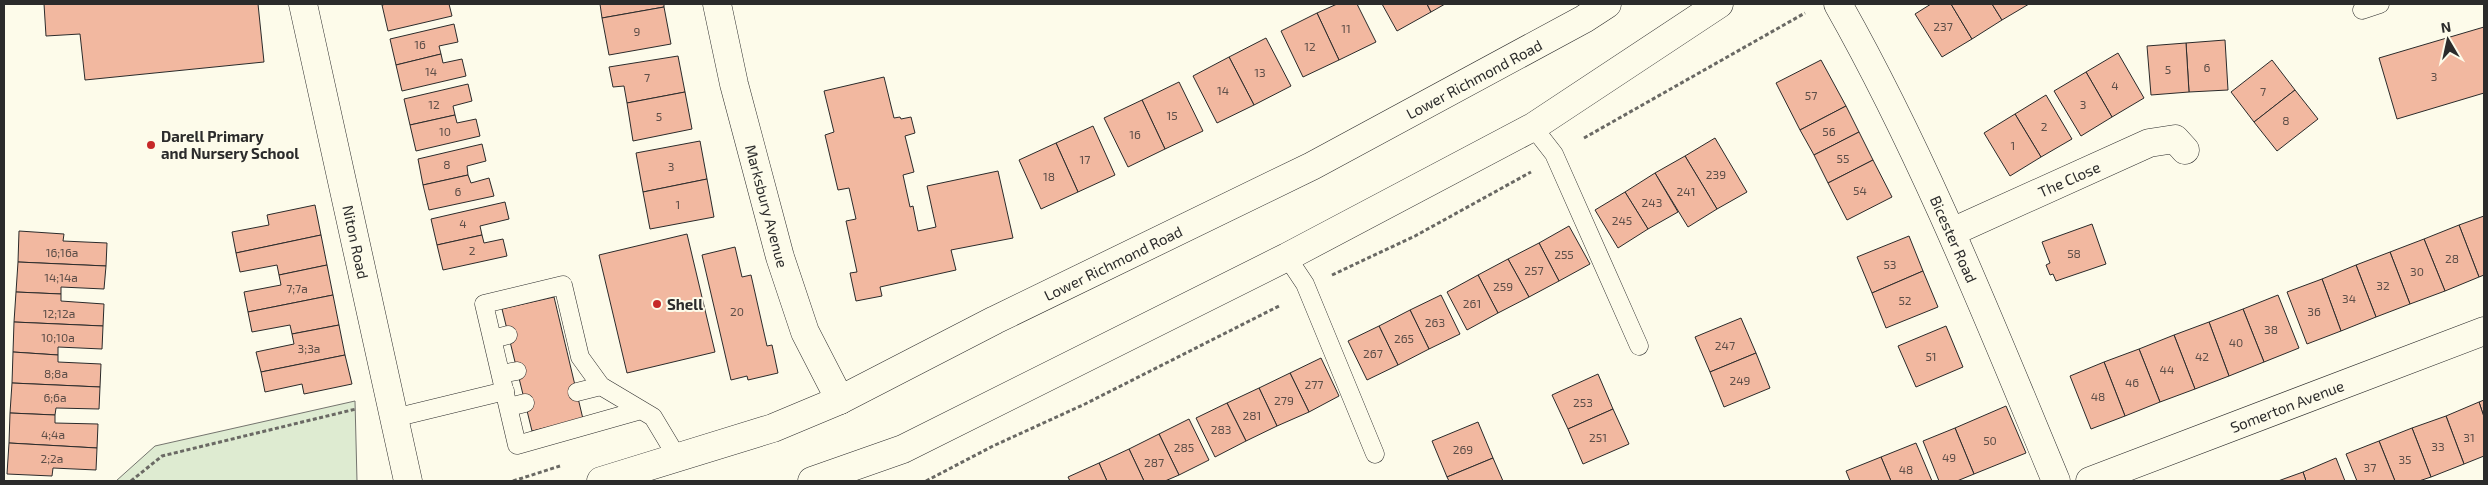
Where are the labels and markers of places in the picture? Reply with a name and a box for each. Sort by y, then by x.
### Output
place label: Darell Primary and Nursery School [161,127,299,163]
marker: Darell Primary and Nursery School [145,139,157,151]
place label: Shell [667,295,703,313]
marker: Shell [651,298,663,310]

